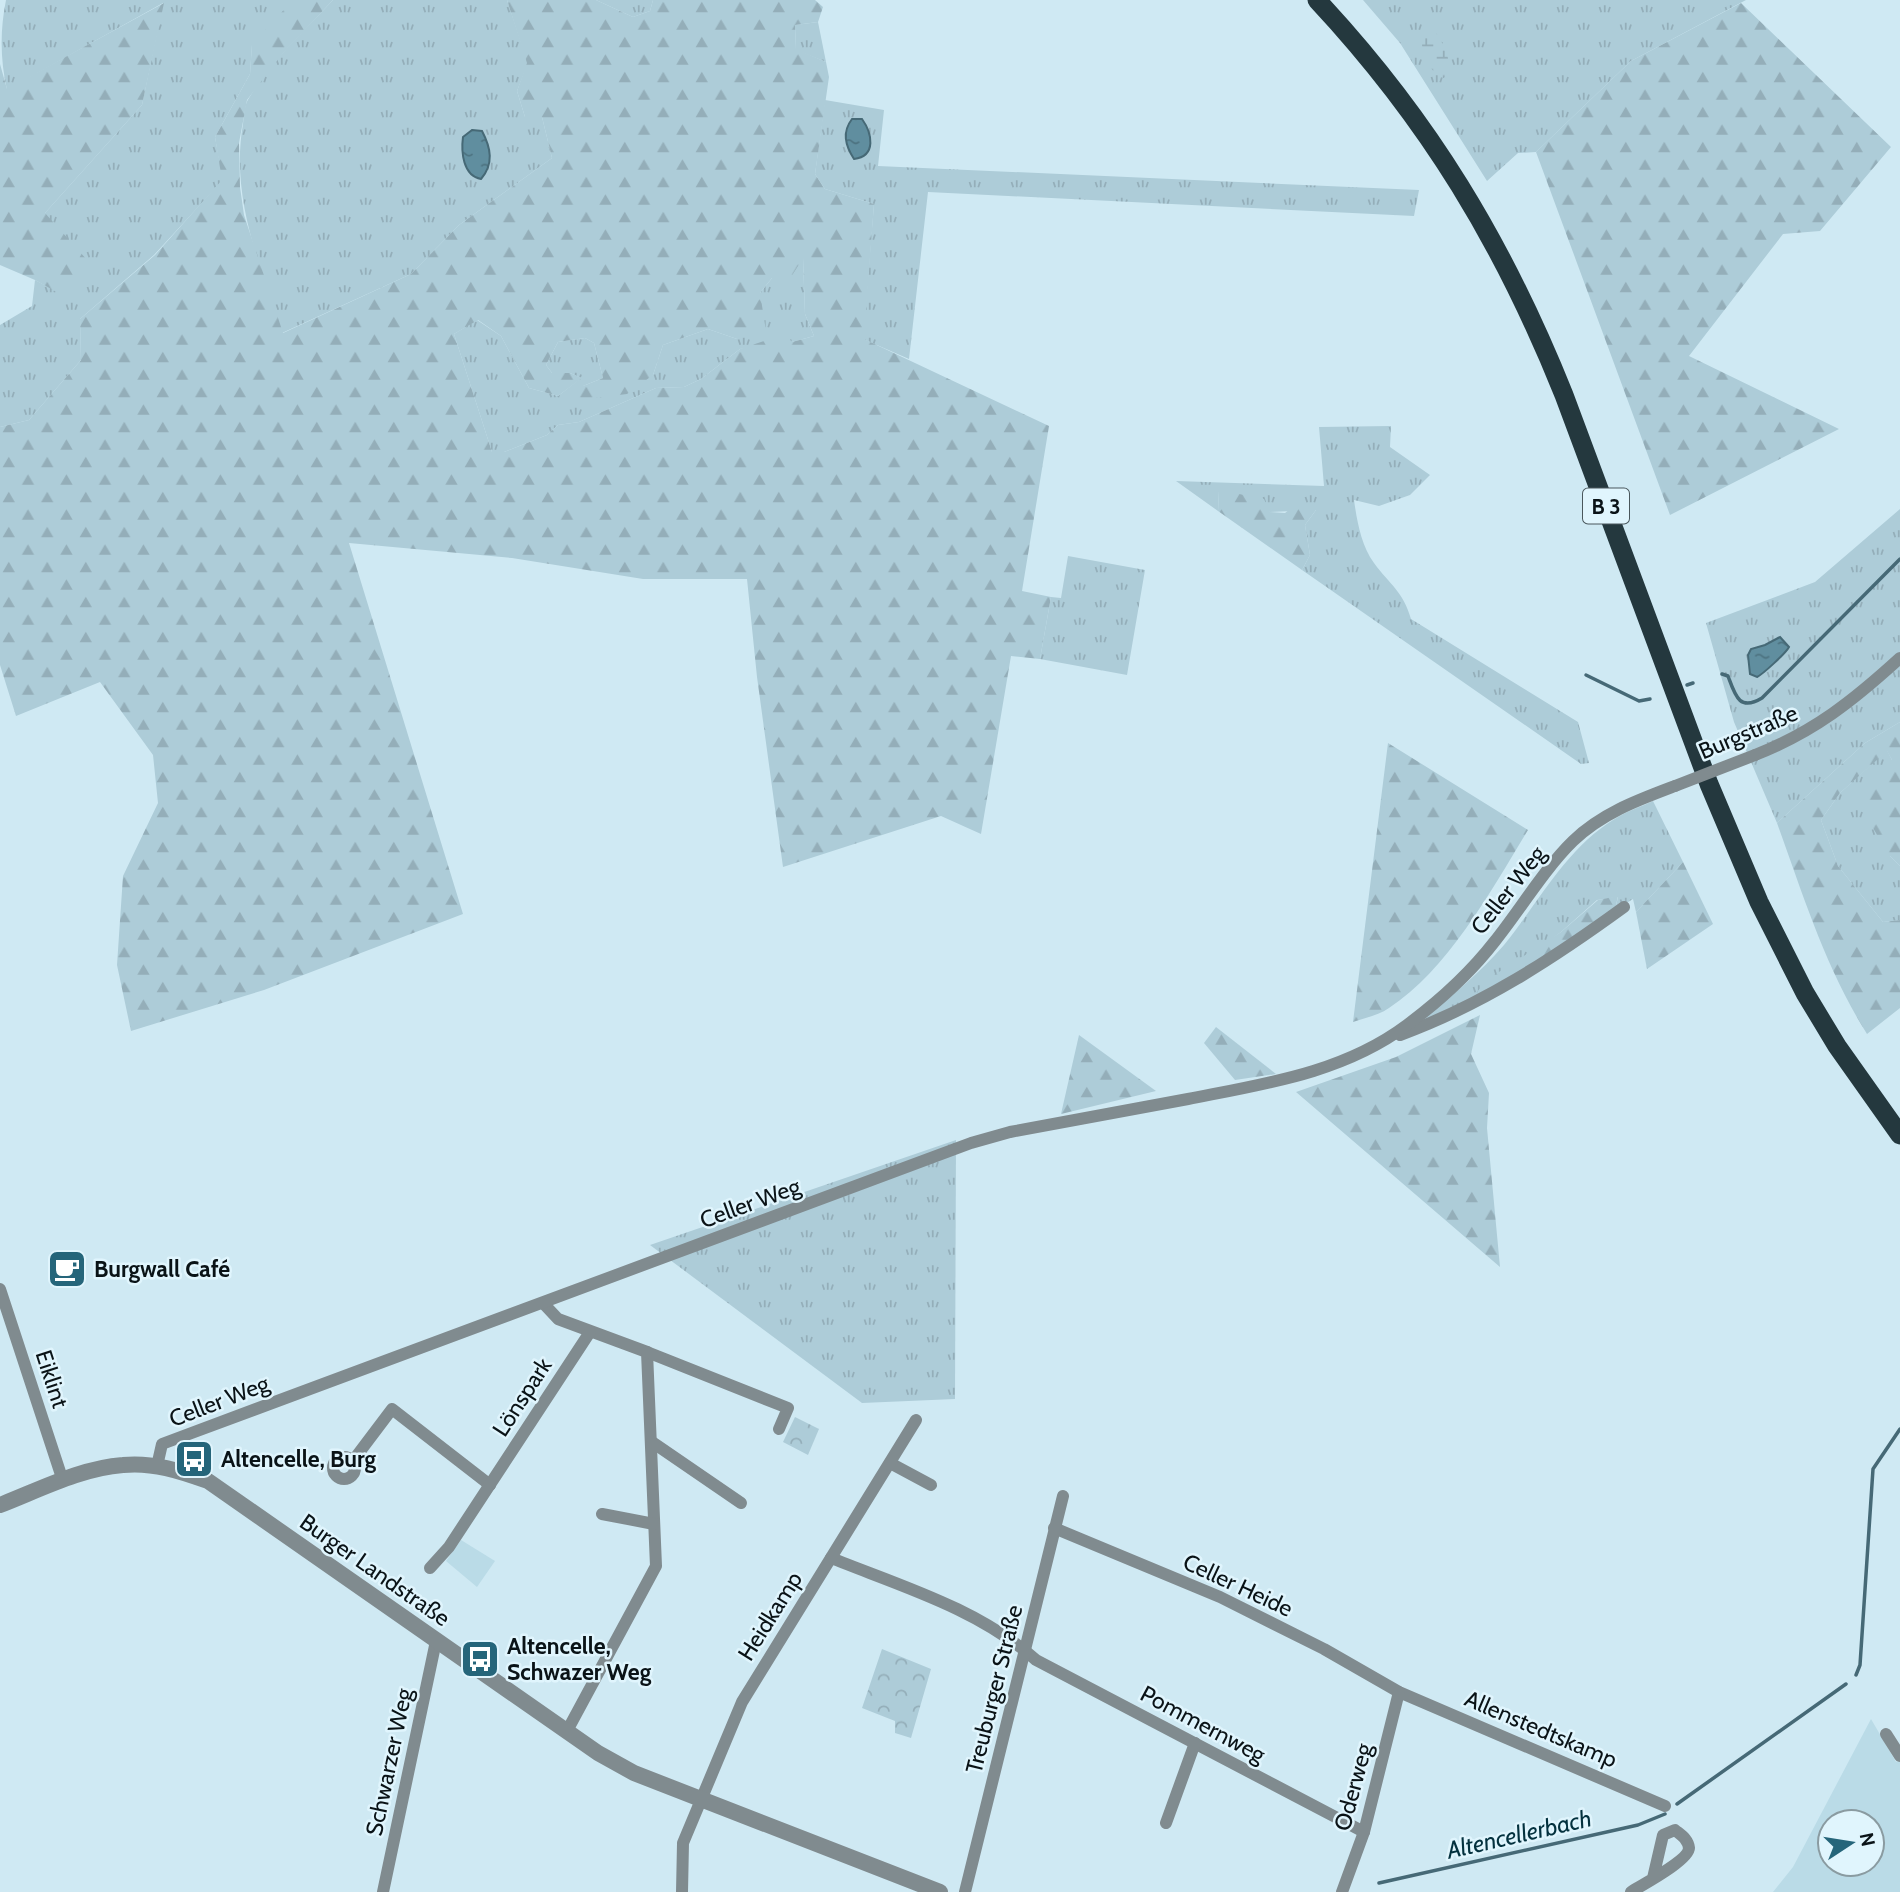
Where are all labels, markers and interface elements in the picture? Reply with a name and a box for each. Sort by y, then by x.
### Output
road number: B 3 [1583,489,1629,524]
street label: Burgstraße [1694,699,1802,765]
street label: Celler Weg [1465,840,1552,940]
street label: Celler Weg [696,1172,804,1234]
cafe icon: Burgwall Café [46,1248,88,1290]
place label: Burgwall Café [94,1255,230,1283]
street label: Eiklint [30,1347,75,1412]
street label: Lönspark [486,1352,558,1441]
street label: Celler Weg [165,1369,273,1433]
bus stop icon: Altencelle, Burg [173,1438,215,1480]
place label: Altencelle, Burg [221,1445,377,1473]
street label: Burger Landstraße [294,1508,456,1632]
street label: Celler Heide [1179,1547,1297,1623]
street label: Heidkamp [732,1566,808,1666]
street label: Treuburger Straße [960,1602,1029,1776]
place label: Altencelle, Schwazer Weg [507,1632,652,1686]
bus stop icon: Altencelle, Schwazer Weg [459,1638,501,1680]
street label: Pommernweg [1136,1679,1271,1769]
street label: Allenstedtskamp [1461,1684,1621,1774]
street label: Schwarzer Weg [360,1685,418,1838]
street label: Oderweg [1328,1740,1378,1834]
water label: Altencellerbach [1443,1803,1594,1865]
north arrow [1816,1808,1886,1878]
text: N [1854,1831,1880,1849]

